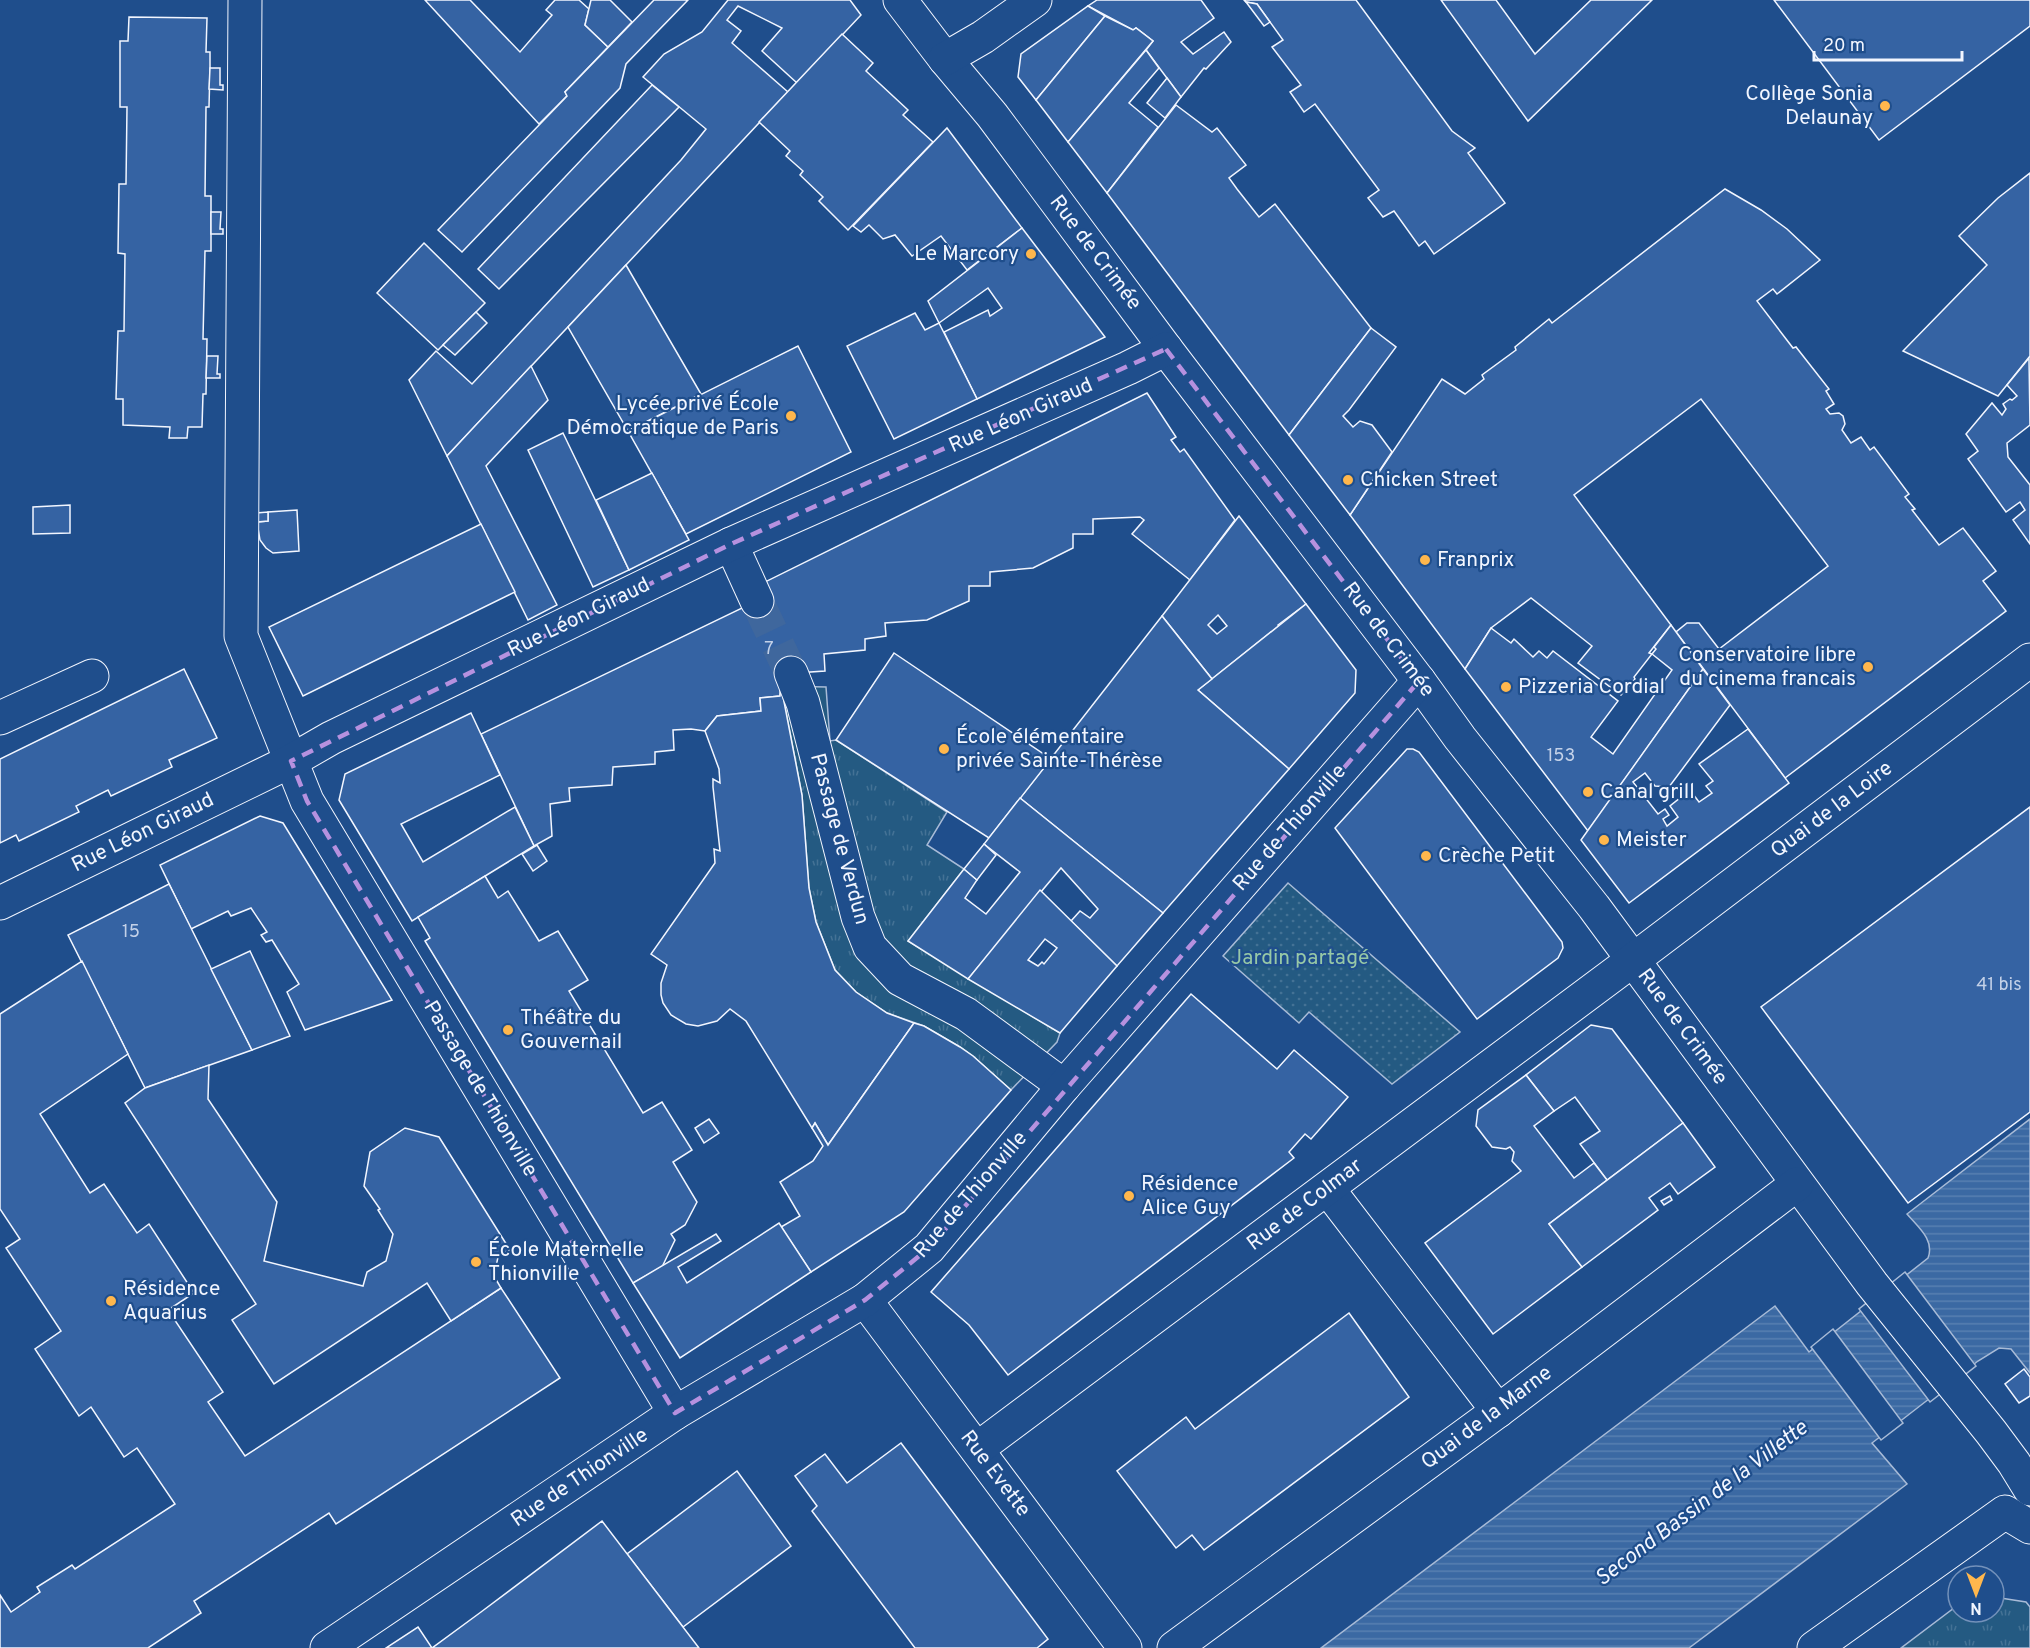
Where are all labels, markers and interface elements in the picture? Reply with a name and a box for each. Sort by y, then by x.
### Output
scale bar [1814,24,1962,62]
text: 20 m [1823,35,1865,58]
place label: Collège Sonia Delaunay [1745,81,1873,132]
marker: Collège Sonia Delaunay [1878,99,1892,113]
street label: Rue de Crimée [1043,190,1147,316]
place label: Le Marcory [914,241,1019,268]
marker: Le Marcory [1024,247,1038,261]
street label: Rue Léon Giraud [945,372,1097,460]
place label: Lycée privé École Démocratique de Paris [566,390,779,442]
marker: Lycée privé École Démocratique de Paris [784,409,798,423]
place label: Chicken Street [1360,467,1498,494]
marker: Chicken Street [1341,473,1355,487]
place label: Franprix [1437,547,1515,574]
marker: Franprix [1418,553,1432,567]
street label: Rue Léon Giraud [503,572,655,664]
street label: Rue de Crimée [1336,577,1440,703]
house number: 7 [764,638,774,661]
place label: Conservatoire libre du cinema francais [1678,642,1856,693]
marker: Conservatoire libre du cinema francais [1861,660,1875,674]
place label: Pizzeria Cordial [1518,674,1665,701]
marker: Pizzeria Cordial [1499,680,1513,694]
place label: École élémentaire privée Sainte-Thérèse [956,723,1162,775]
marker: École élémentaire privée Sainte-Thérèse [937,742,951,756]
house number: 153 [1547,745,1575,768]
street label: Passage de Verdun [803,750,875,928]
street label: Quai de la Loire [1766,755,1898,865]
street label: Rue de Thionville [1227,759,1353,897]
place label: Canal grill [1600,779,1695,806]
marker: Canal grill [1581,785,1595,799]
street label: Rue Léon Giraud [67,787,219,879]
place label: Meister [1616,827,1687,854]
marker: Meister [1597,833,1611,847]
place label: Crèche Petit [1438,843,1555,870]
marker: Crèche Petit [1419,849,1433,863]
house number: 15 [122,921,140,944]
park label: Jardin partagé [1231,945,1369,972]
street label: Rue de Crimée [1631,964,1733,1090]
house number: 41 bis [1976,974,2022,997]
street label: Passage de Thionville [417,996,543,1182]
place label: Théâtre du Gouvernail [520,1005,622,1056]
marker: Théâtre du Gouvernail [501,1023,515,1037]
street label: Rue de Thionville [908,1126,1034,1264]
street label: Rue de Colmar [1242,1153,1368,1257]
place label: Résidence Alice Guy [1141,1171,1238,1222]
marker: Résidence Alice Guy [1122,1189,1136,1203]
place label: École Maternelle Thionville [488,1236,644,1288]
marker: École Maternelle Thionville [469,1255,483,1269]
place label: Résidence Aquarius [123,1276,220,1327]
marker: Résidence Aquarius [104,1294,118,1308]
street label: Quai de la Marne [1416,1360,1558,1476]
water label: Second Bassin de la Villette [1590,1415,1814,1593]
street label: Rue de Thionville [506,1422,654,1534]
street label: Rue Evette [954,1425,1036,1523]
north arrow [1946,1564,2006,1624]
text: N [1970,1597,1982,1617]

